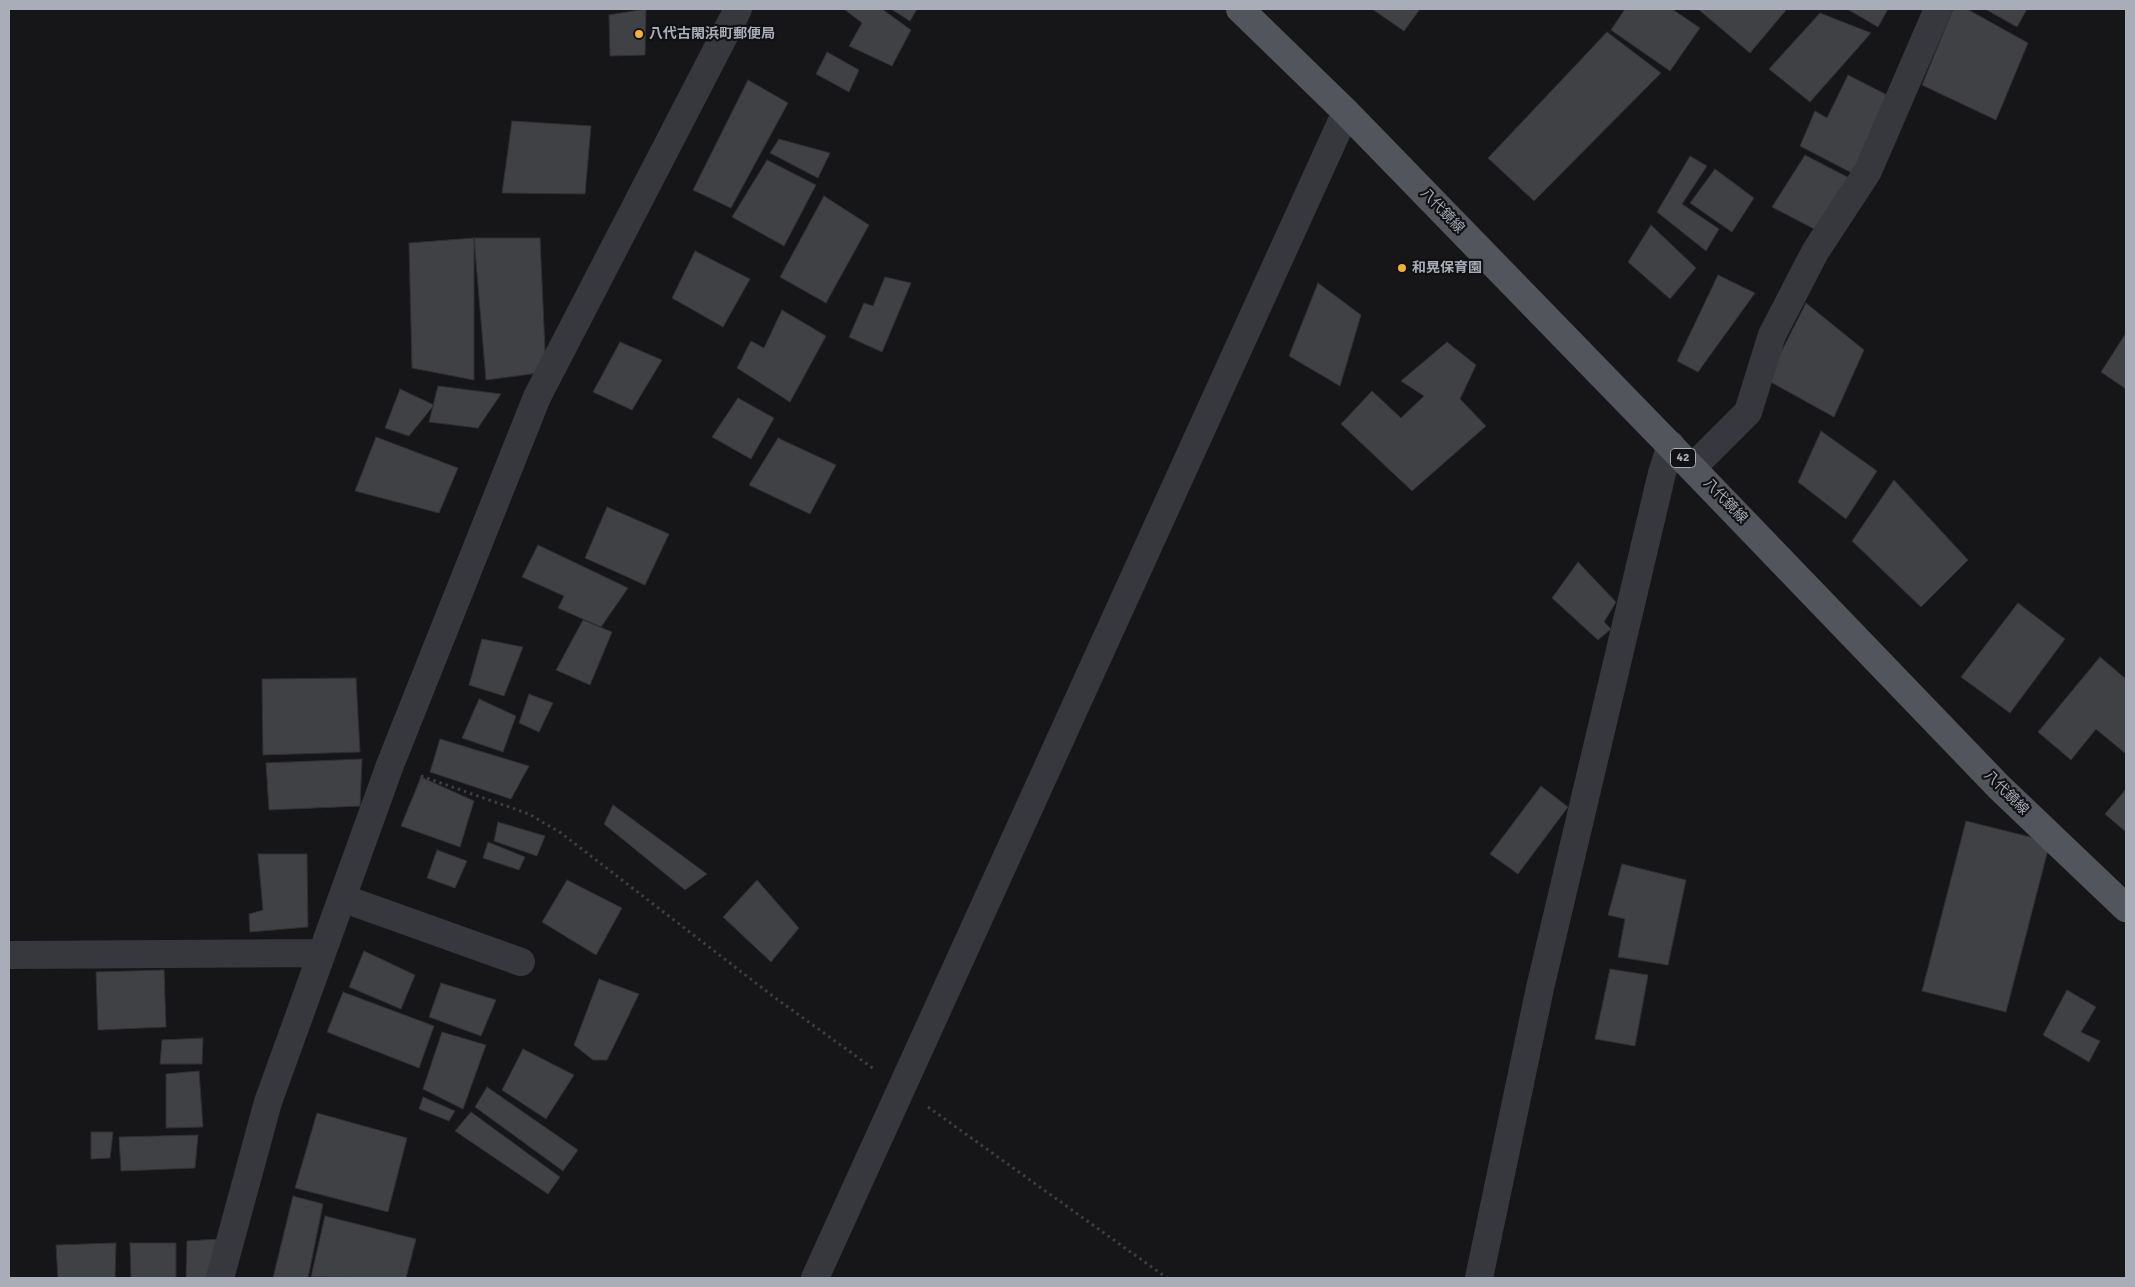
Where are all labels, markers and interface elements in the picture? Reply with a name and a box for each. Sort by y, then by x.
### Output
place label: 八代古閑浜町郵便局 [649,26,775,42]
marker: 八代古閑浜町郵便局 [633,28,645,40]
street label: 八代鏡線 [1417,185,1467,237]
place label: 和晃保育園 [1412,260,1482,276]
marker: 和晃保育園 [1396,262,1408,274]
road number: 42 [1670,448,1696,468]
street label: 八代鏡線 [1700,475,1750,527]
street label: 八代鏡線 [1980,767,2032,819]

